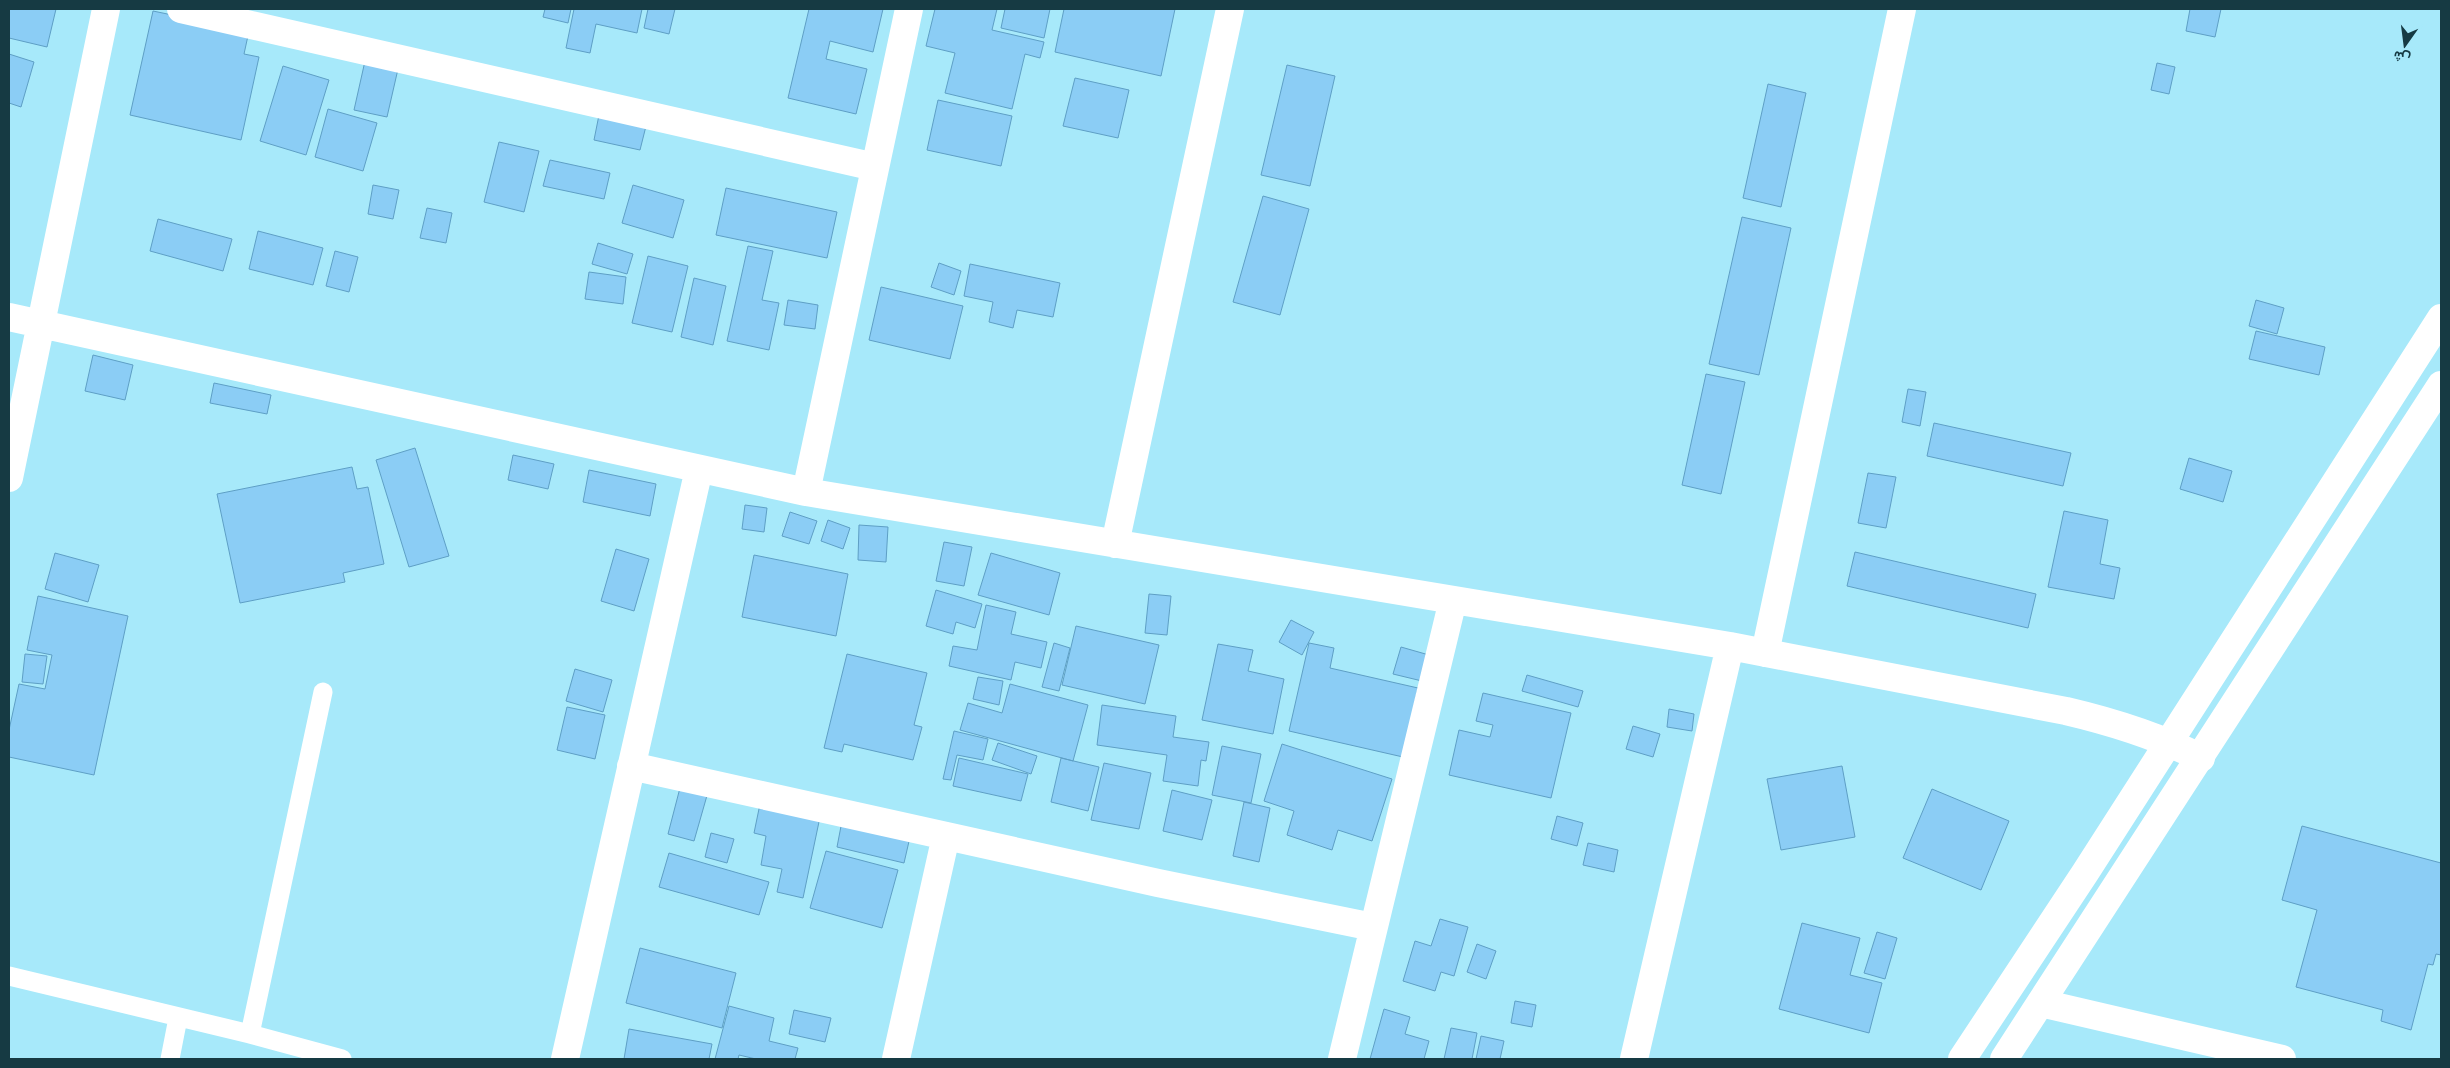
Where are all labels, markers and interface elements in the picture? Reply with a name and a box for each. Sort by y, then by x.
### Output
north arrow [2380,20,2430,70]
text: ش [2392,47,2412,67]

